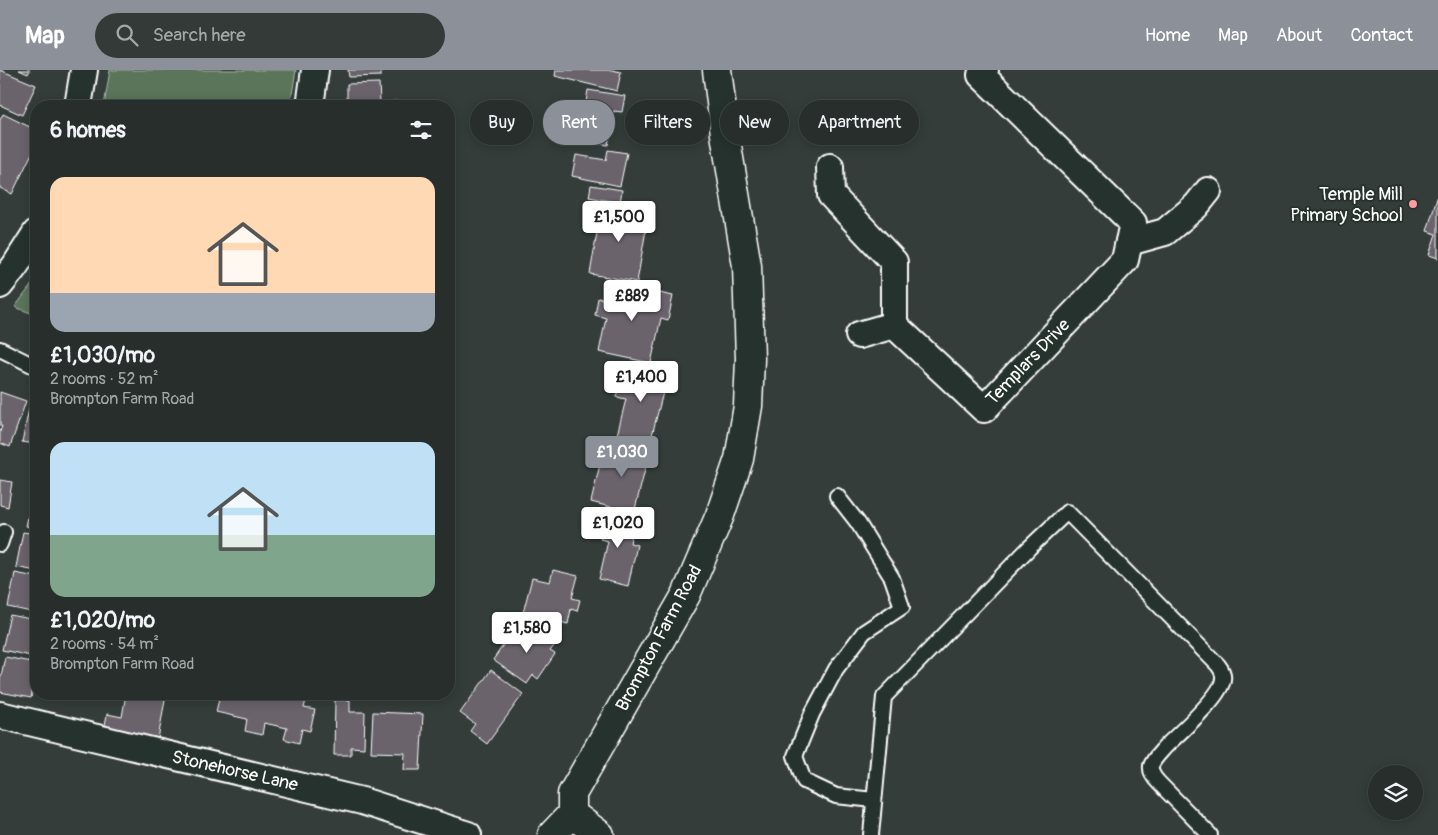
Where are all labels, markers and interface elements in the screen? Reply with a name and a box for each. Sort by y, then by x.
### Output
search box [95,13,445,58]
text: Map [25,21,65,50]
icon: search [113,21,141,49]
text: Search here [153,23,246,47]
text: Home [1145,24,1190,47]
text: Map [1218,24,1248,47]
text: About [1276,24,1322,47]
text: Contact [1350,24,1413,47]
chip: Buy [470,100,533,145]
chip: Rent [543,100,615,145]
chip: Filters [625,100,710,145]
chip: New [720,100,789,145]
chip: Apartment [799,100,919,145]
icon: filters [407,116,435,144]
text: 6 homes [50,117,126,144]
place label: Temple Mill Primary School [1290,183,1403,227]
marker: Temple Mill Primary School [1407,198,1419,210]
pin: £1,500 [578,200,660,243]
text: £1,500 [593,207,645,227]
icon: home [198,209,288,299]
pin: £889 [602,280,662,322]
text: £889 [615,286,649,306]
street label: Templars Drive [981,314,1075,410]
text: £1,030/mo [50,342,155,369]
pin: £1,400 [600,360,682,403]
text: £1,400 [615,367,667,387]
text: 2 rooms · 52 m² [50,369,159,389]
text: Brompton Farm Road [50,389,194,409]
pin: £1,030 [581,436,663,478]
text: £1,030 [596,442,648,462]
icon: home [198,474,288,564]
pin: £1,020 [577,506,659,549]
text: £1,020 [592,513,644,533]
street label: Brompton Farm Road [611,561,707,715]
text: £1,020/mo [50,607,155,634]
pin: £1,580 [486,612,568,654]
text: £1,580 [503,618,551,638]
text: 2 rooms · 54 m² [50,634,159,654]
text: Brompton Farm Road [50,654,194,674]
street label: Stonehorse Lane [170,745,300,797]
map controls [1368,765,1423,820]
button: layers [1368,765,1423,820]

